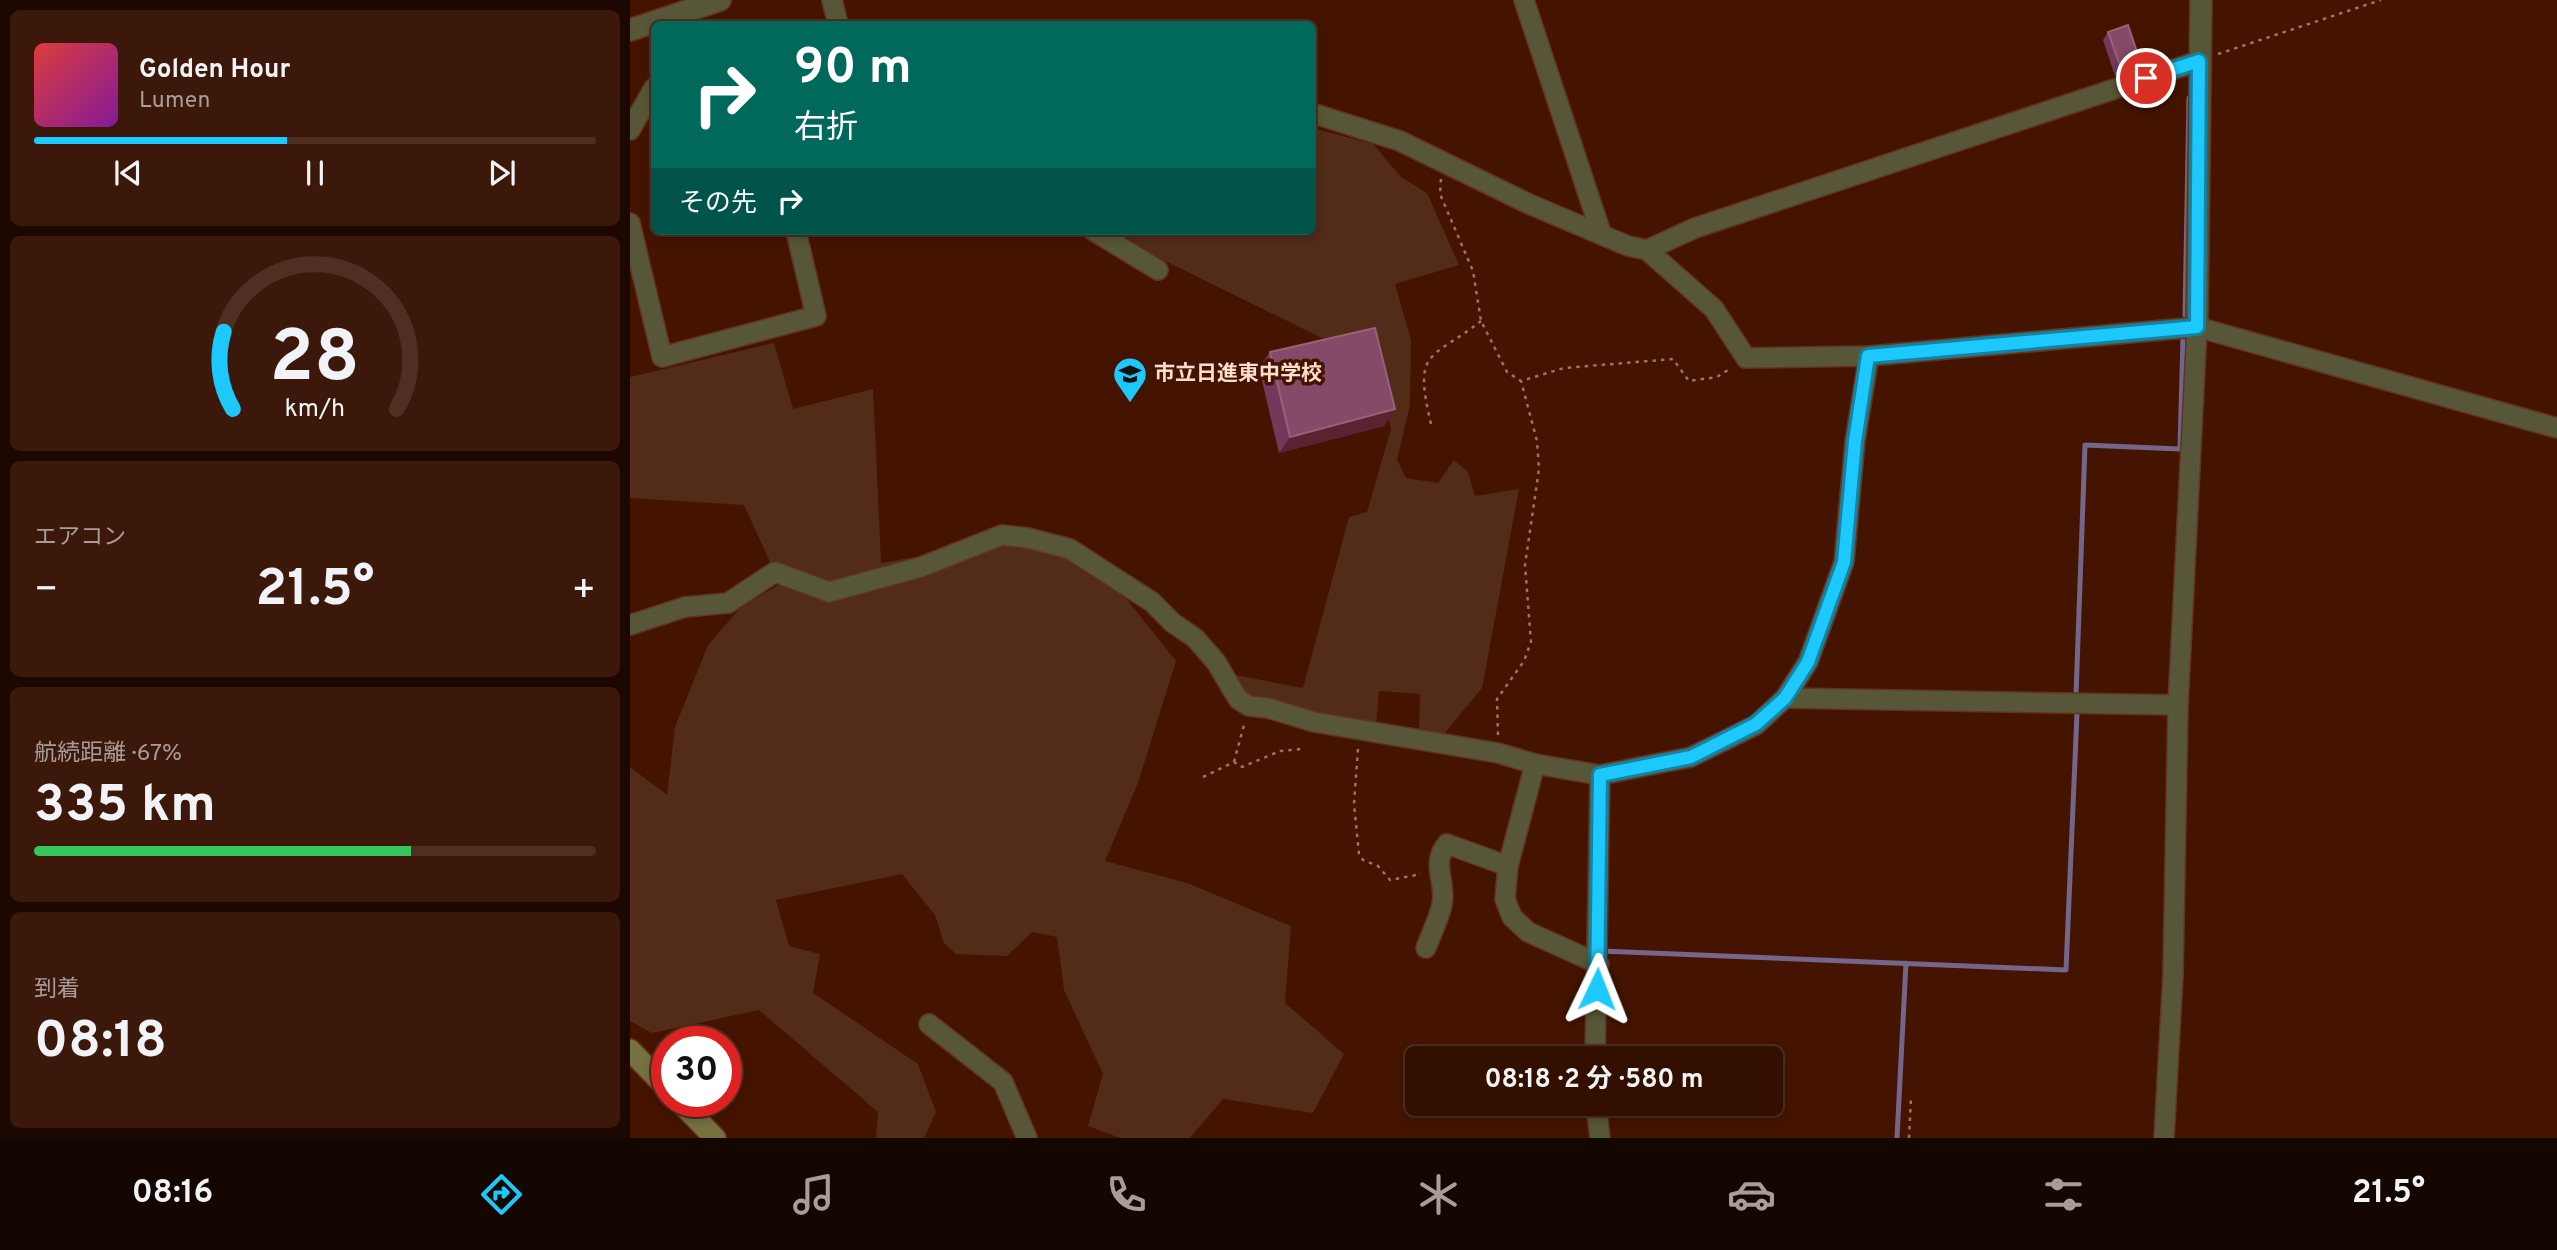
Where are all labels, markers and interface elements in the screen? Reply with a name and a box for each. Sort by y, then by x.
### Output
text: 90 m [794,39,912,101]
pin [2116,48,2176,108]
icon: right [679,49,770,140]
text: Golden Hour [139,54,290,87]
icon: arrive [2127,59,2165,97]
text: Lumen [139,87,210,116]
text: 右折 [794,109,858,149]
icon: previous [109,154,147,192]
icon: pause [296,154,334,192]
icon: next [483,154,521,192]
icon: right [771,182,809,220]
text: その先 [679,188,757,221]
text: 28 [270,316,360,408]
school or university icon: 市立日進東中学校 [1111,355,1149,404]
place label: 市立日進東中学校 [1154,361,1322,388]
text: km/h [285,394,345,426]
text: エアコン [34,524,126,553]
text: 21.5° [256,558,374,624]
text: − [34,567,59,616]
text: + [571,567,596,616]
text: 航続距離 · 67% [34,740,182,769]
text: 335 km [34,774,216,840]
position arrow [1560,952,1634,1026]
text: 到着 [34,976,80,1005]
text: 08:18 [34,1010,167,1076]
speed limit sign: 30 [651,1026,742,1117]
text: 08:18 · 2 分 · 580 m [1484,1064,1704,1097]
icon: directions [477,1170,526,1219]
icon: music [789,1170,838,1219]
icon: phone [1102,1170,1151,1219]
icon: climate [1414,1170,1463,1219]
icon: car [1727,1170,1776,1219]
icon: filters [2039,1170,2088,1219]
text: 08:16 [132,1174,213,1214]
text: 21.5° [2352,1174,2425,1214]

